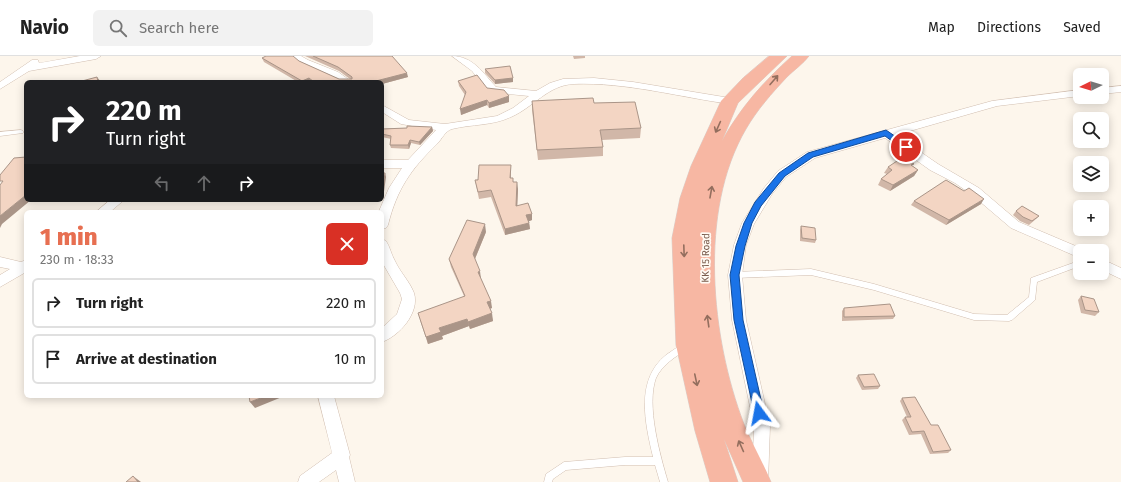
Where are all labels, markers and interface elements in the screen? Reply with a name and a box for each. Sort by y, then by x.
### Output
search box [93,10,373,46]
text: Navio [20,16,69,39]
icon: search [107,17,129,39]
text: Search here [139,19,219,37]
text: Map [928,19,955,36]
text: Directions [977,19,1041,36]
text: Saved [1063,19,1101,36]
north arrow [1073,68,1109,104]
map controls [1073,68,1109,280]
one-way arrow [769,75,779,85]
text: 220 m [106,94,182,127]
icon: right [40,96,92,148]
button: search [1073,112,1109,148]
one-way arrow [714,121,721,133]
text: Turn right [106,128,186,150]
pin [889,130,923,164]
icon: arrive [895,136,917,158]
button: layers [1073,156,1109,192]
icon: left [151,172,173,194]
icon: ahead [193,172,215,194]
icon: right [235,172,257,194]
one-way arrow [707,186,715,199]
button: + [1073,200,1109,236]
text: 1 min [40,223,98,251]
button: close [326,223,368,265]
street label: KK 15 Road [700,233,712,283]
one-way arrow [680,244,688,257]
button: − [1073,244,1109,280]
text: 230 m · 18:33 [40,252,114,267]
icon: right [42,292,64,314]
text: Turn right [76,294,143,312]
text: 220 m [326,294,366,312]
one-way arrow [704,315,712,328]
icon: arrive [42,348,64,370]
text: Arrive at destination [76,350,217,368]
text: 10 m [334,350,366,368]
one-way arrow [693,373,701,386]
position arrow [738,392,780,434]
one-way arrow [737,441,744,453]

